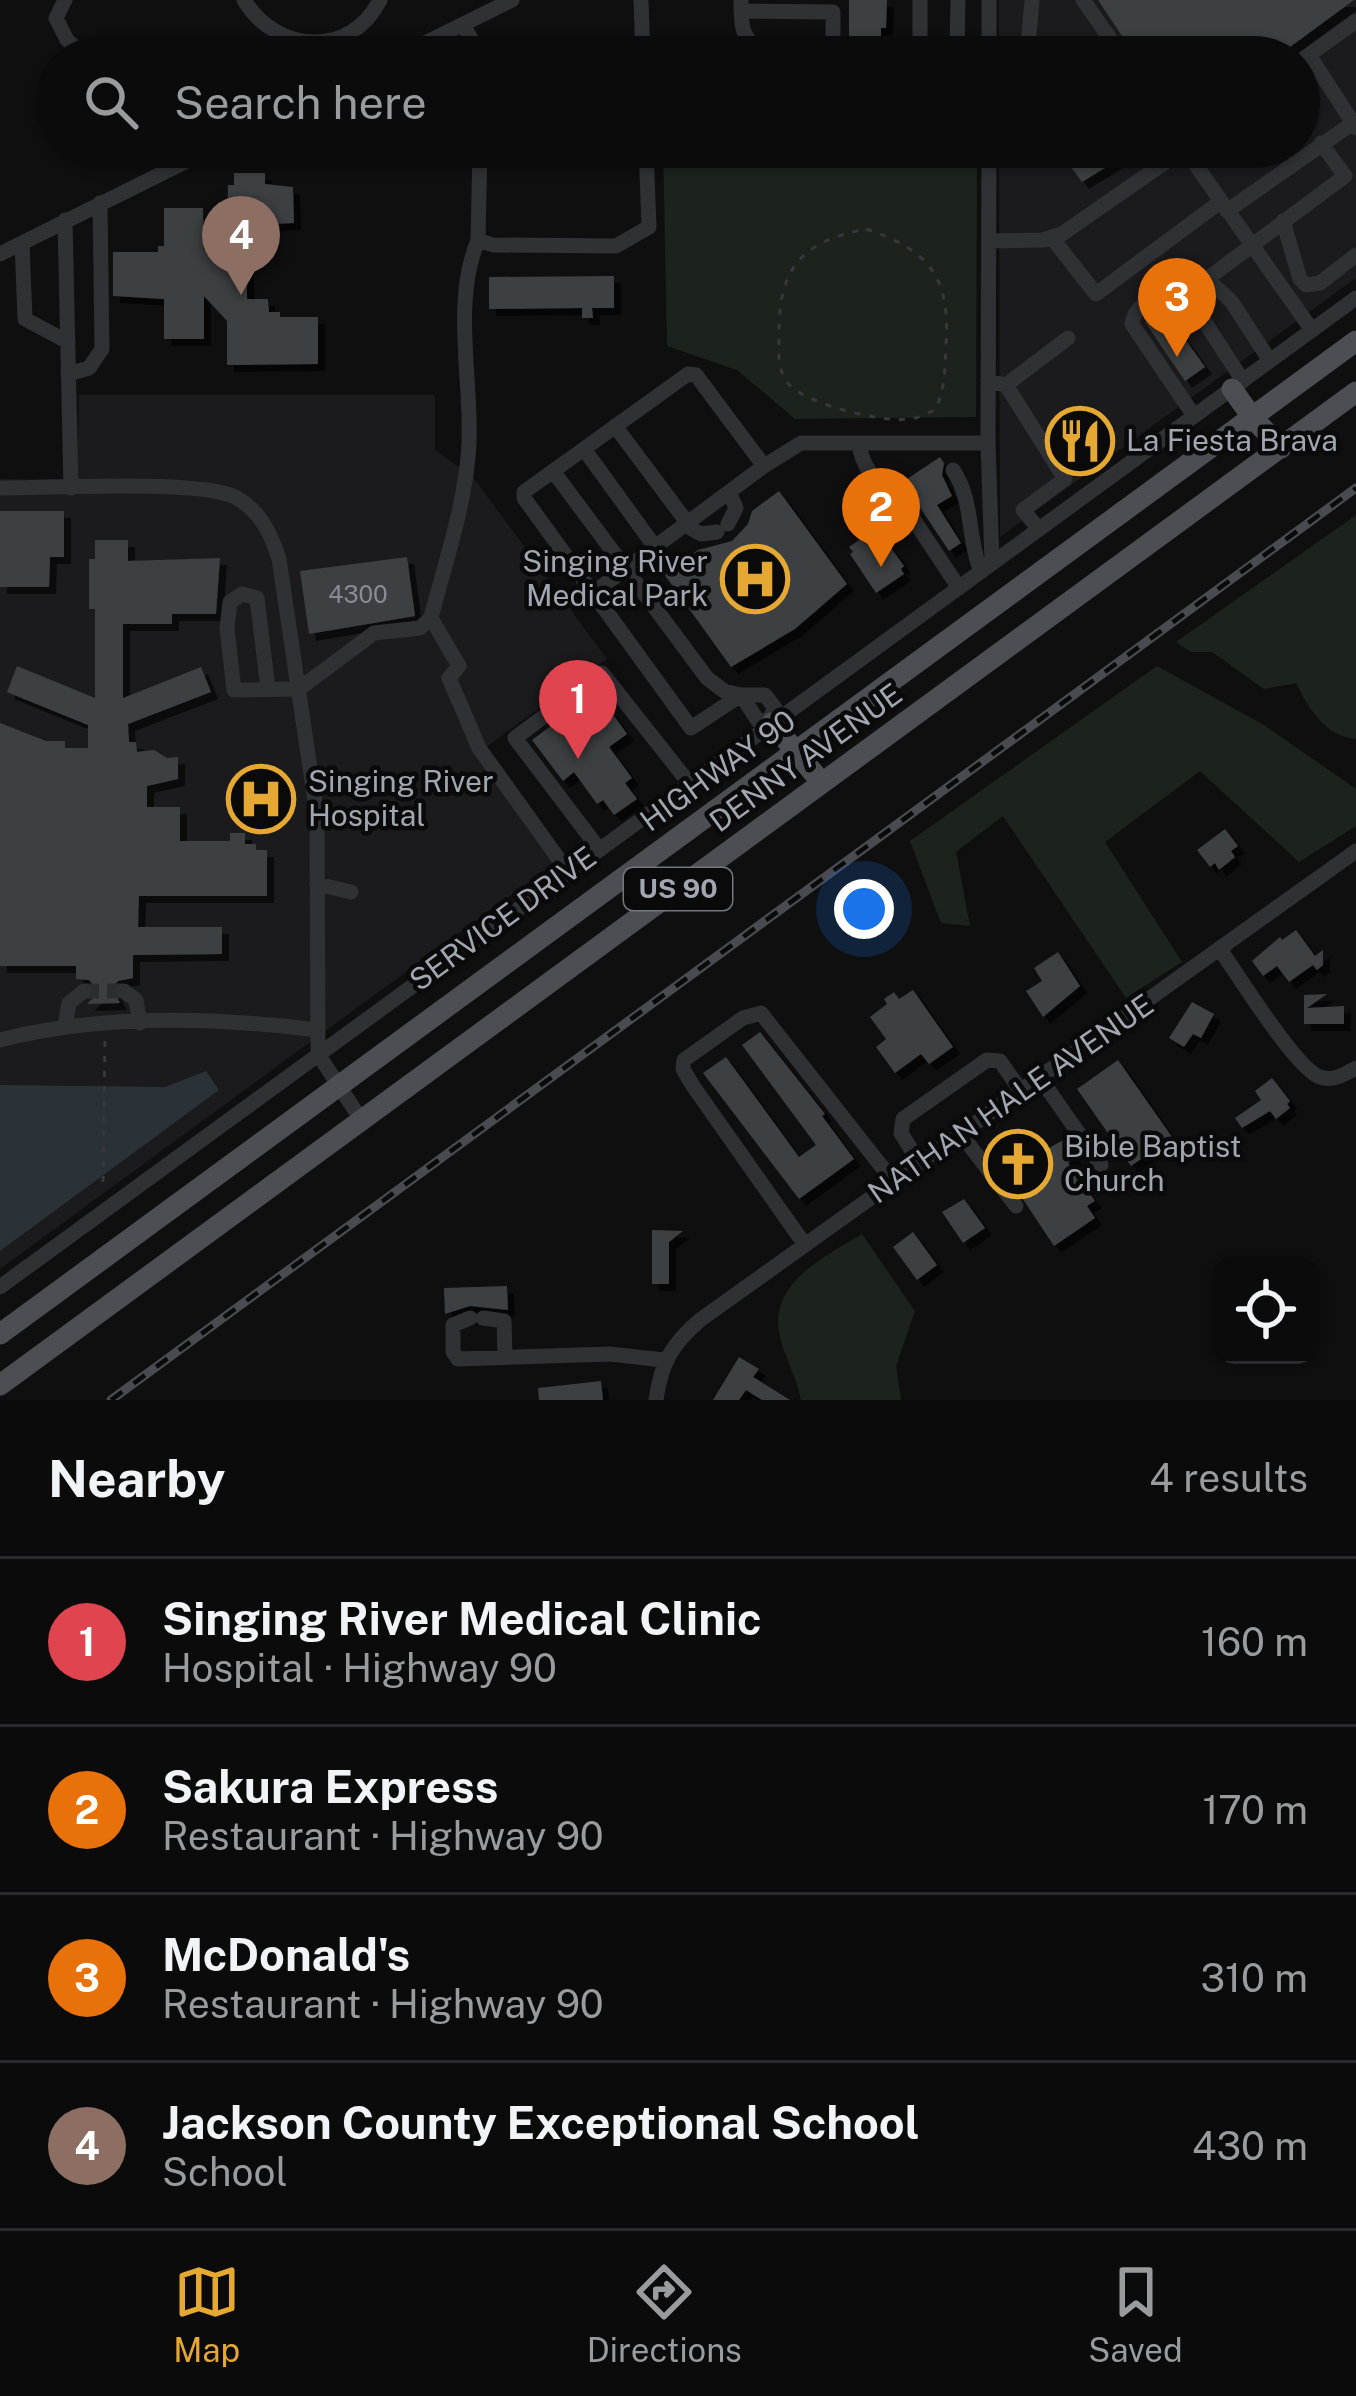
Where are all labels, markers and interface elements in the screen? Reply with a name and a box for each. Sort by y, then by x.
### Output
search box [36,36,1320,168]
icon: search [78,69,144,135]
text: Search here [174,76,427,129]
pin: 4 [202,196,280,295]
pin: 3 [1138,258,1216,357]
restaurant icon: La Fiesta Brava [1045,406,1115,476]
place label: La Fiesta Brava [1126,422,1338,458]
pin: 2 [842,468,920,567]
place label: Singing River Medical Park [522,543,708,613]
hospital icon: Singing River Medical Park [720,544,790,614]
house number: 4300 [328,580,388,608]
pin: 1 [539,660,617,759]
street label: DENNY AVENUE [702,675,909,839]
street label: HIGHWAY 90 [633,702,802,838]
place label: Singing River Hospital [308,763,494,833]
hospital icon: Singing River Hospital [226,764,296,834]
street label: SERVICE DRIVE [402,838,603,998]
road number: US 90 [624,868,732,910]
your location [834,879,894,939]
street label: NATHAN HALE AVENUE [861,986,1160,1210]
place label: Bible Baptist Church [1064,1128,1242,1198]
church icon: Bible Baptist Church [983,1129,1053,1199]
map controls [1212,1256,1320,1364]
button: locate [1212,1256,1320,1364]
text: Nearby [48,1449,225,1508]
text: 4 results [1149,1455,1308,1501]
text: Singing River Medical Clinic [162,1592,762,1645]
text: 1 [79,1619,95,1665]
text: 160 m [1201,1619,1308,1665]
text: Hospital · Highway 90 [162,1645,557,1691]
text: Sakura Express [162,1760,498,1813]
text: 2 [75,1787,99,1833]
text: 170 m [1202,1787,1308,1833]
text: Restaurant · Highway 90 [162,1813,604,1859]
text: McDonald's [162,1928,410,1981]
text: 3 [74,1955,100,2001]
text: 310 m [1200,1955,1308,2001]
text: Restaurant · Highway 90 [162,1981,604,2027]
text: Jackson County Exceptional School [162,2096,920,2149]
text: 4 [74,2123,100,2169]
text: 430 m [1192,2123,1308,2169]
text: School [162,2149,287,2195]
tab: Map [173,2259,240,2369]
tab: Directions [587,2259,742,2369]
tab: Saved [1088,2259,1183,2369]

